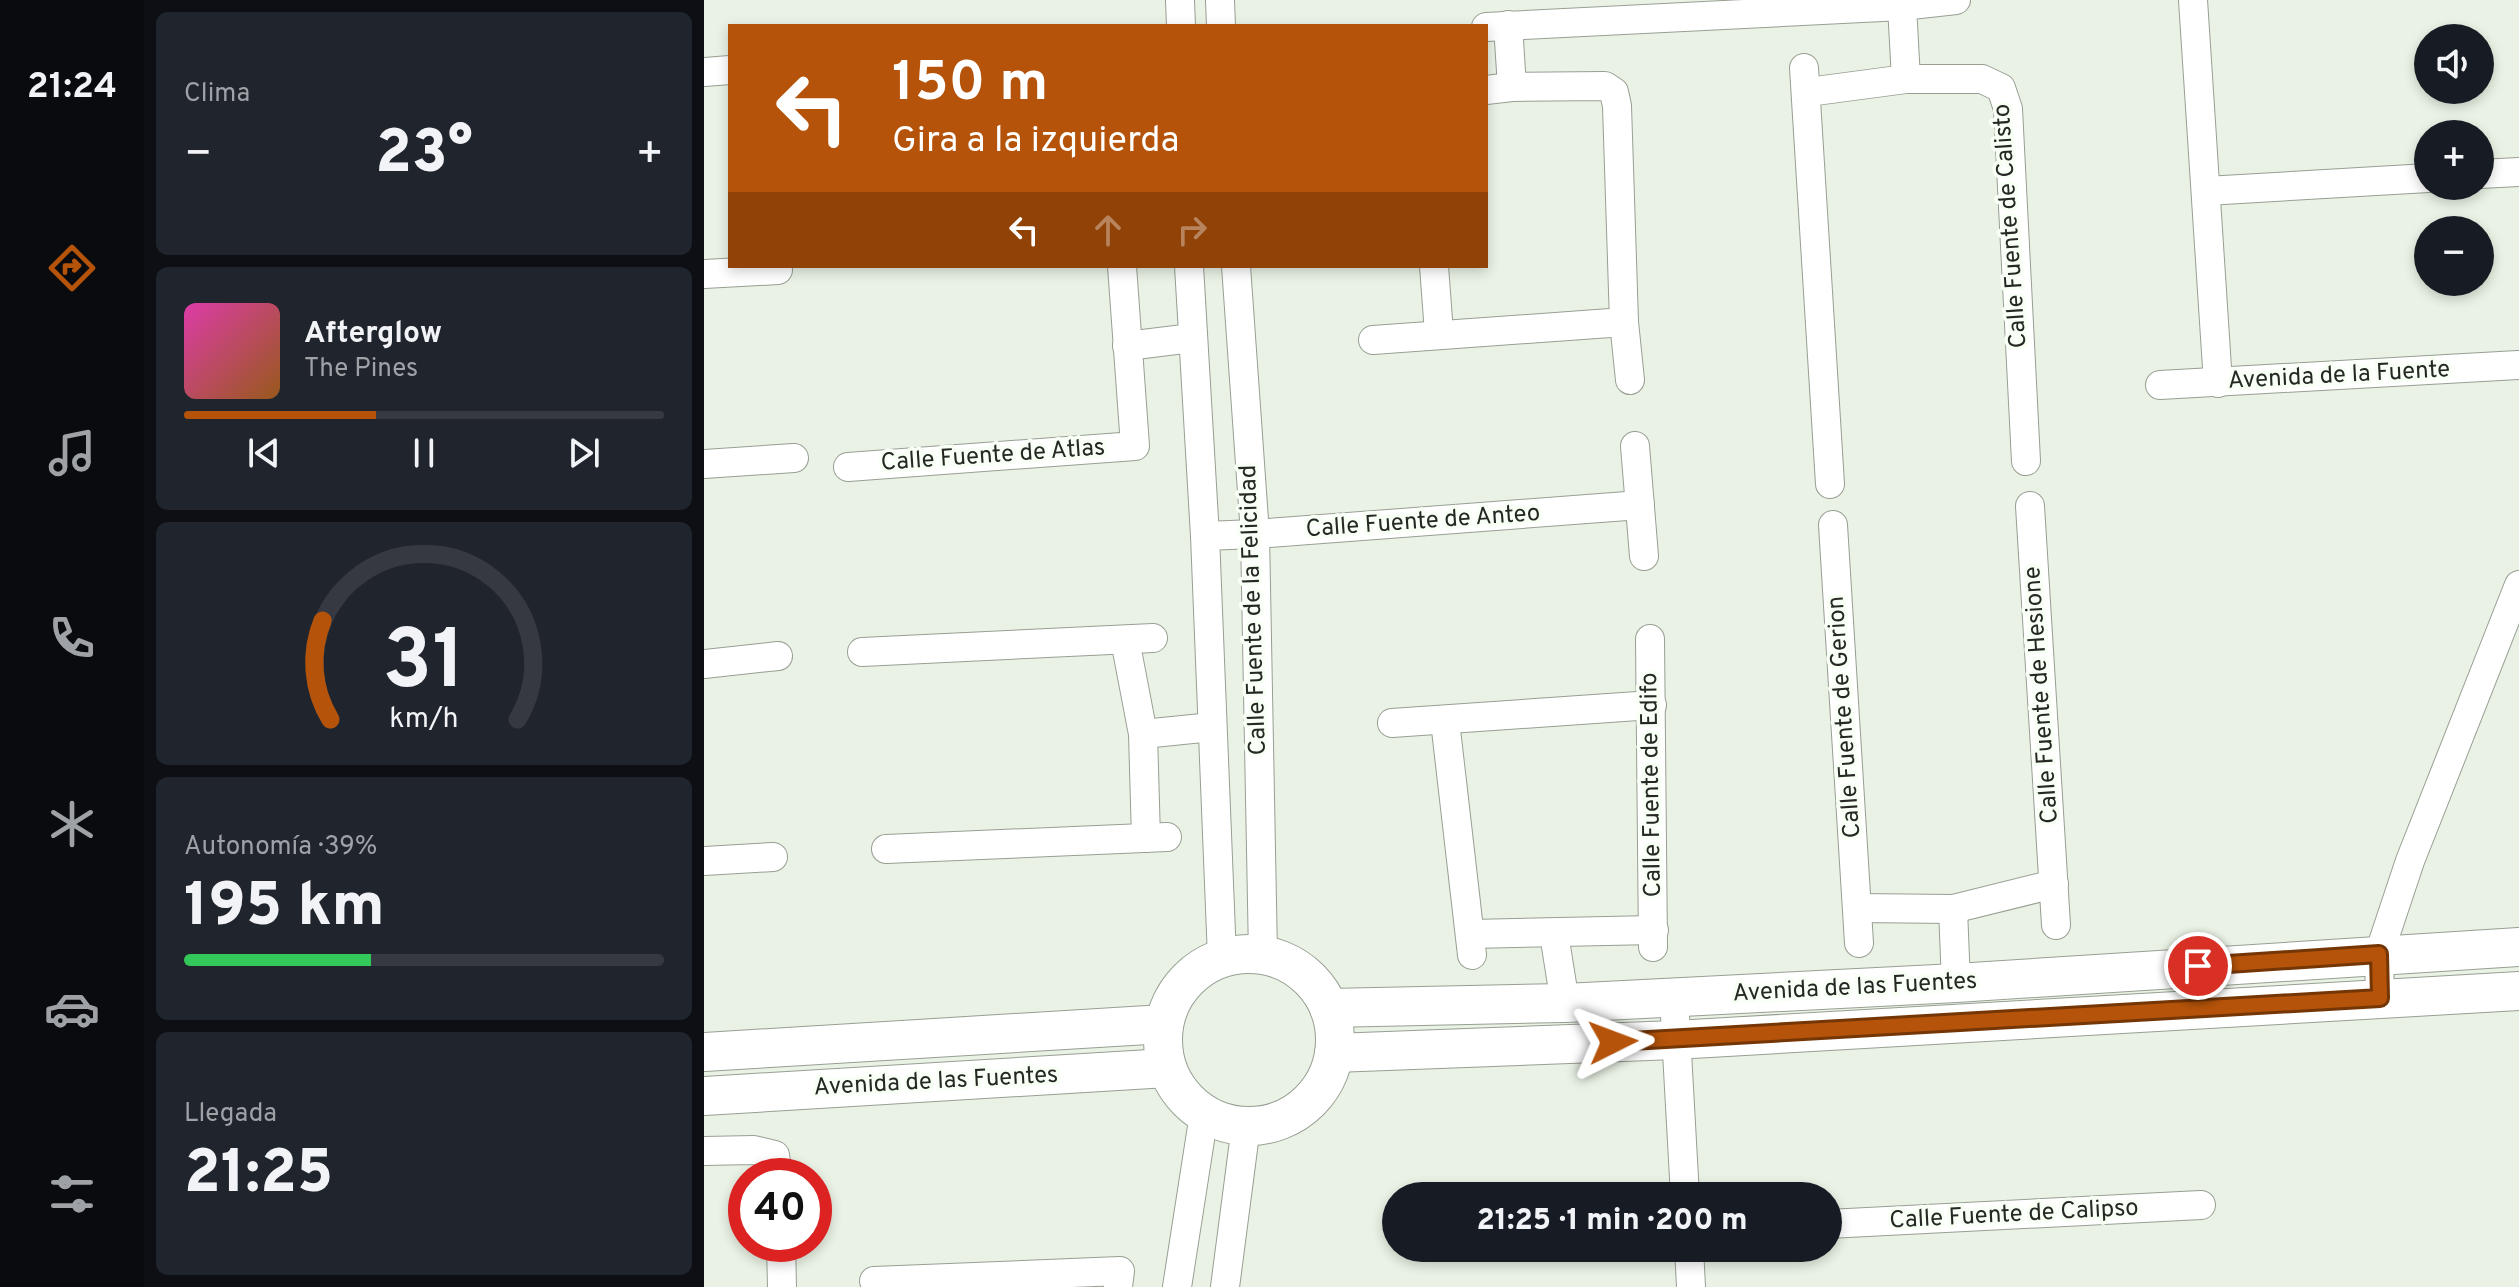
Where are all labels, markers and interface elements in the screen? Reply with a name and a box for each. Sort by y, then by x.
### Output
map controls [2414,24,2494,296]
button: sound [2414,24,2494,104]
text: 150 m [892,50,1048,120]
icon: left [760,56,864,160]
text: 21:24 [27,65,117,111]
text: Clima [184,78,250,111]
street label: Calle Fuente de Calisto [1987,103,2035,349]
text: 23° [375,118,473,194]
text: Gira a la izquierda [892,119,1179,165]
button: + [2414,120,2494,200]
text: − [184,128,212,184]
text: + [636,128,664,184]
icon: left [1002,208,1046,252]
icon: ahead [1086,208,1130,252]
icon: right [1170,208,1214,252]
button: − [2414,216,2494,296]
icon: directions [44,240,100,296]
text: Afterglow [304,316,442,353]
text: The Pines [304,353,418,386]
street label: Avenida de la Fuente [2227,355,2451,397]
icon: music [44,425,100,481]
icon: previous [242,431,286,475]
icon: pause [402,431,446,475]
icon: next [562,431,606,475]
street label: Calle Fuente de Atlas [880,433,1106,479]
street label: Calle Fuente de la Felicidad [1234,464,1274,756]
street label: Calle Fuente de Anteo [1305,499,1541,545]
street label: Calle Fuente de Hesione [2018,565,2066,825]
street label: Calle Fuente de Gerion [1822,595,1868,839]
icon: phone [44,610,100,666]
text: 31 [383,612,465,717]
street label: Calle Fuente de Edifo [1635,672,1669,898]
text: km/h [389,702,459,738]
icon: climate [44,796,100,852]
text: Autonomía · 39% [184,831,377,864]
text: 195 km [184,871,385,947]
pin [2164,932,2232,1000]
icon: arrive [2176,944,2220,988]
street label: Avenida de las Fuentes [1732,967,1978,1009]
icon: car [44,981,100,1037]
position arrow [1571,1000,1655,1084]
street label: Avenida de las Fuentes [813,1061,1059,1103]
text: Llegada [184,1098,277,1131]
text: 21:25 [184,1138,333,1214]
speed limit sign: 40 [728,1158,832,1262]
icon: filters [44,1166,100,1222]
street label: Calle Fuente de Calipso [1889,1193,2139,1237]
text: 21:25 · 1 min · 200 m [1476,1203,1748,1240]

